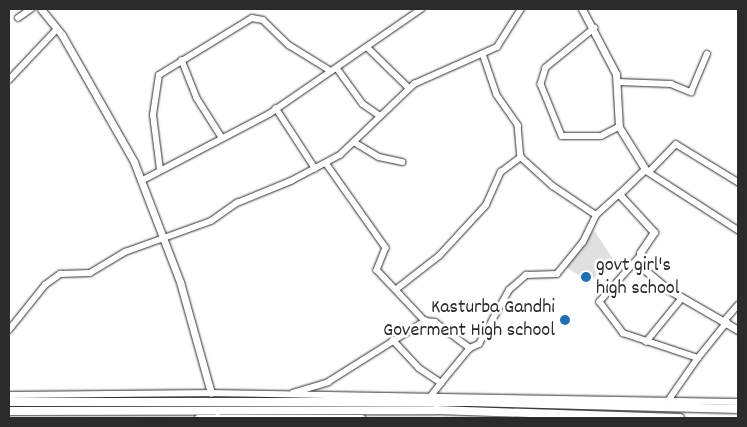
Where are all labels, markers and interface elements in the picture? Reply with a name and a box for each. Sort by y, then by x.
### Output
place label: govt girl's high school [596,254,679,301]
marker: govt girl's high school [580,271,592,283]
place label: Kasturba Gandhi Goverment High school [383,296,555,343]
marker: Kasturba Gandhi Goverment High school [559,314,571,326]

